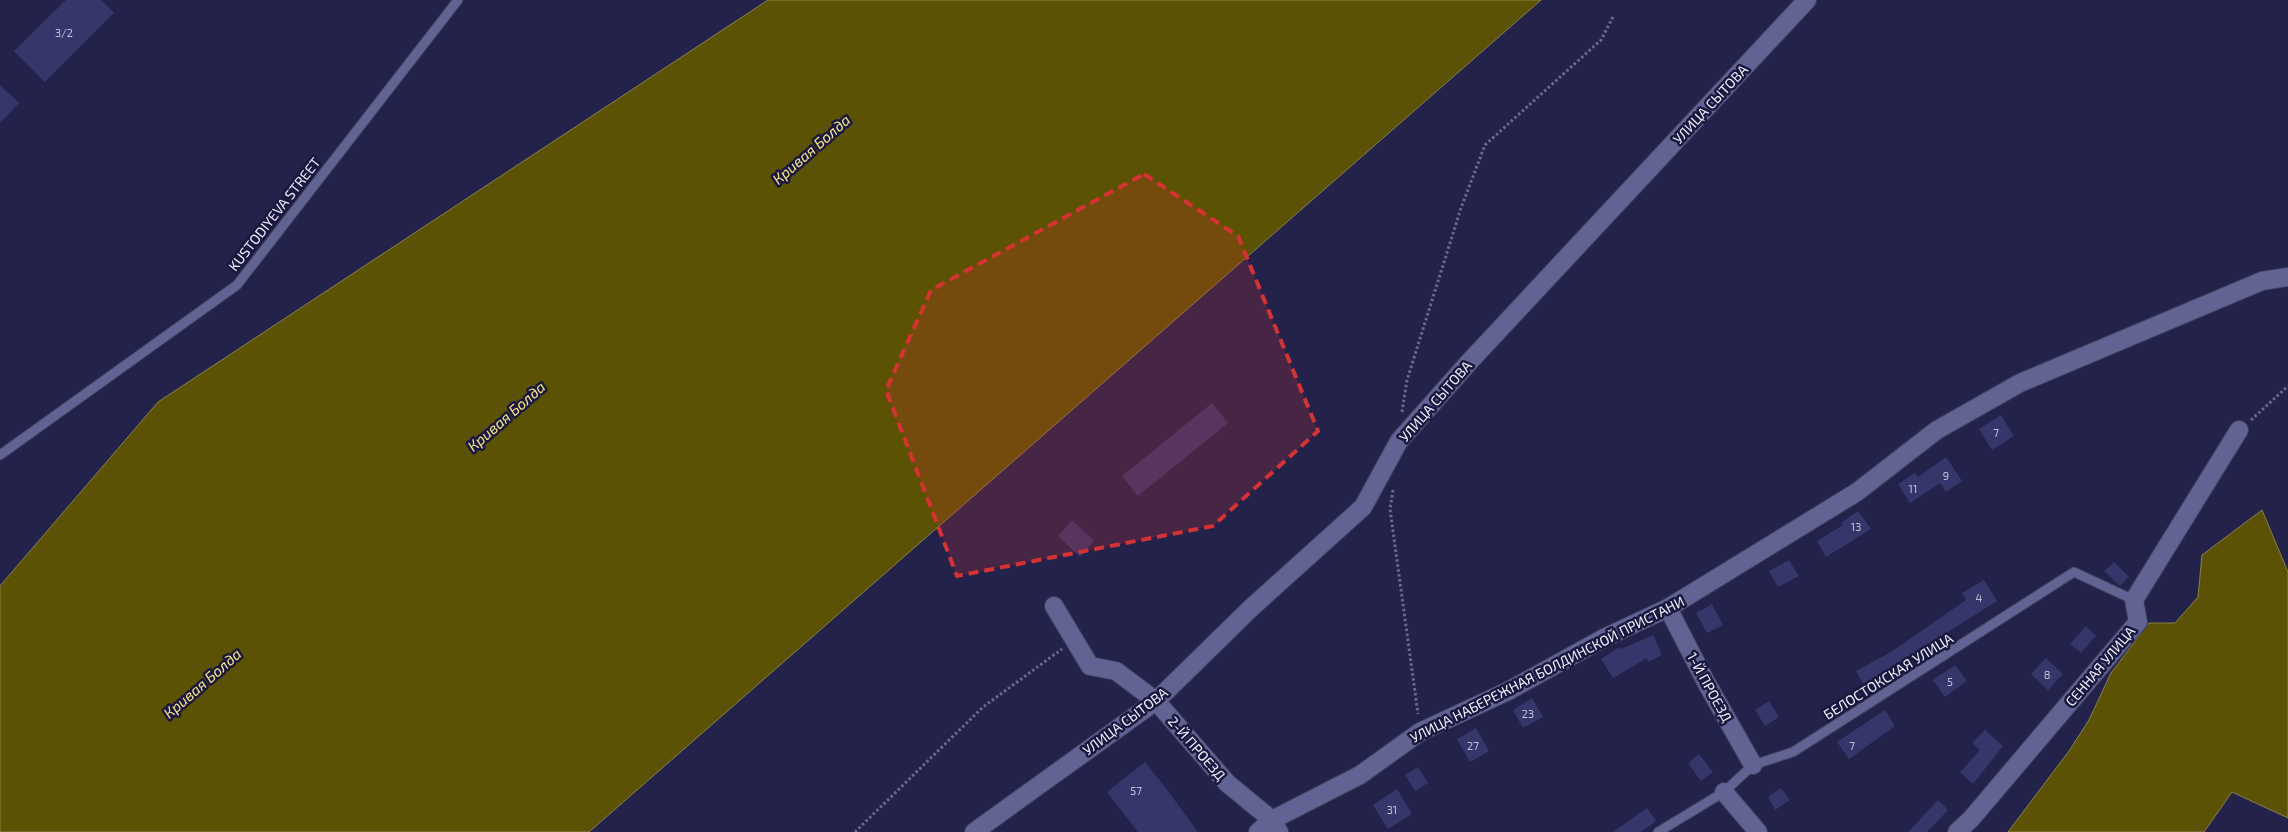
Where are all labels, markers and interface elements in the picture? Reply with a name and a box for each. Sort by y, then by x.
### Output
house number: 3/2 [55,26,73,39]
street label: УЛИЦА СЫТОВА [1669,61,1751,147]
water label: Кривая Болда [768,110,854,188]
street label: KUSTODIYEVA STREET [224,154,324,274]
street label: УЛИЦА СЫТОВА [1395,357,1475,445]
water label: Кривая Болда [463,377,549,455]
house number: 7 [1993,426,1999,439]
house number: 9 [1943,469,1949,482]
house number: 11 [1909,482,1917,495]
house number: 13 [1851,520,1861,533]
house number: 4 [1976,591,1983,604]
street label: УЛИЦА НАБЕРЕЖНАЯ БОЛДИНСКОЙ ПРИСТАНИ [1407,592,1687,746]
street label: СЕННАЯ УЛИЦА [2062,622,2139,710]
street label: БЕЛОСТОКСКАЯ УЛИЦА [1820,629,1956,723]
water label: Кривая Болда [159,644,245,722]
street label: 1-Й ПРОЕЗД [1684,649,1736,725]
house number: 8 [2044,668,2050,681]
house number: 5 [1947,675,1953,688]
street label: УЛИЦА СЫТОВА [1079,683,1171,758]
house number: 23 [1522,707,1534,720]
street label: 2-Й ПРОЕЗД [1165,713,1230,784]
house number: 27 [1467,739,1479,752]
house number: 7 [1849,739,1855,752]
house number: 57 [1130,784,1142,797]
house number: 31 [1387,803,1397,816]

